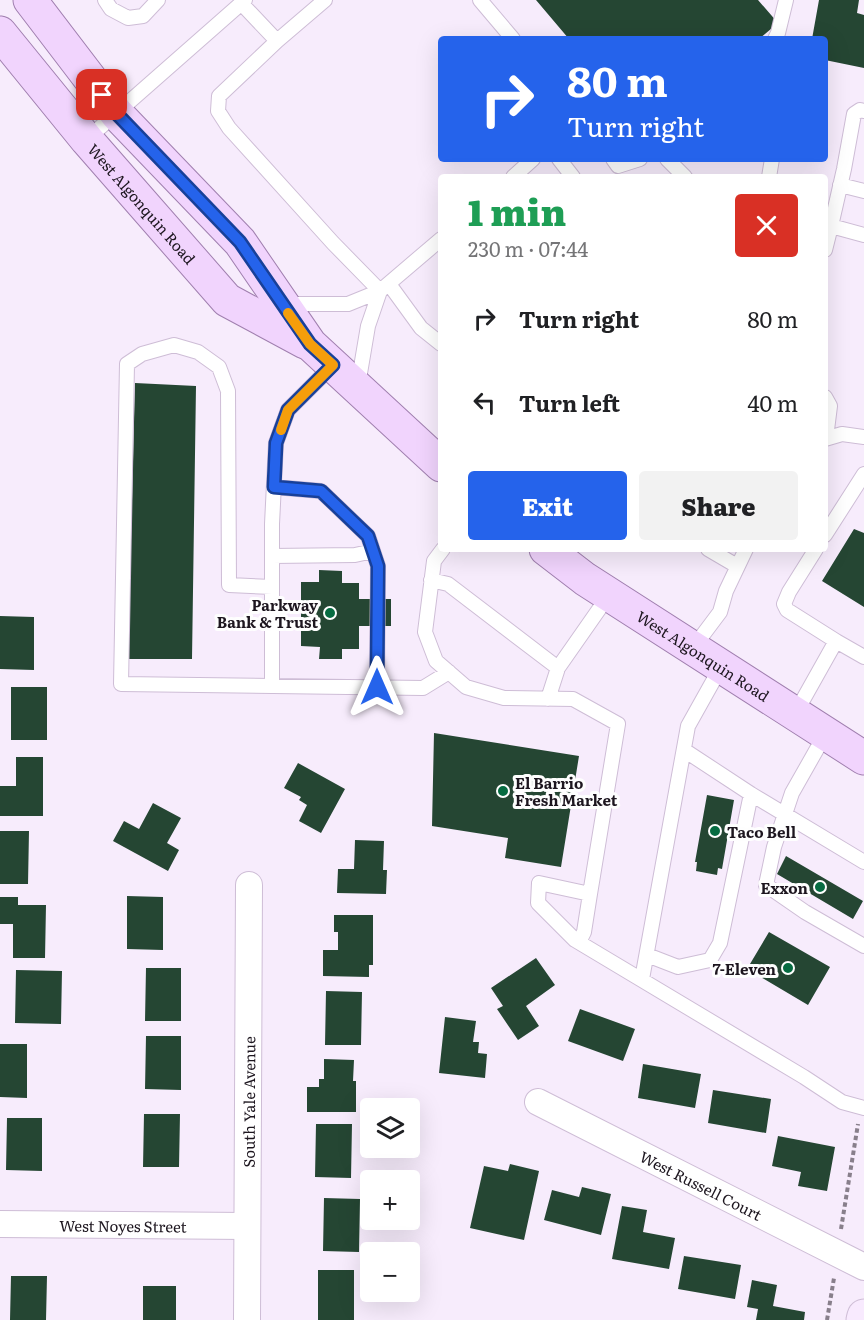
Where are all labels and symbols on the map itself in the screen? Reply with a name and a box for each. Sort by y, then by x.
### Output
pin [76,69,127,120]
street label: West Algonquin Road [83,138,202,269]
place label: Parkway Bank & Trust [217,593,319,633]
street label: West Algonquin Road [633,604,774,706]
marker: Parkway Bank & Trust [323,606,337,620]
position arrow [345,655,409,719]
place label: El Barrio Fresh Market [515,771,618,811]
marker: El Barrio Fresh Market [496,784,510,798]
place label: Taco Bell [727,820,797,843]
marker: Taco Bell [708,824,722,838]
place label: Exxon [761,876,809,899]
marker: Exxon [813,880,827,894]
place label: 7-Eleven [712,957,777,980]
marker: 7-Eleven [781,961,795,975]
street label: South Yale Avenue [236,1036,260,1168]
street label: West Russell Court [636,1144,766,1225]
street label: West Noyes Street [59,1213,187,1237]

